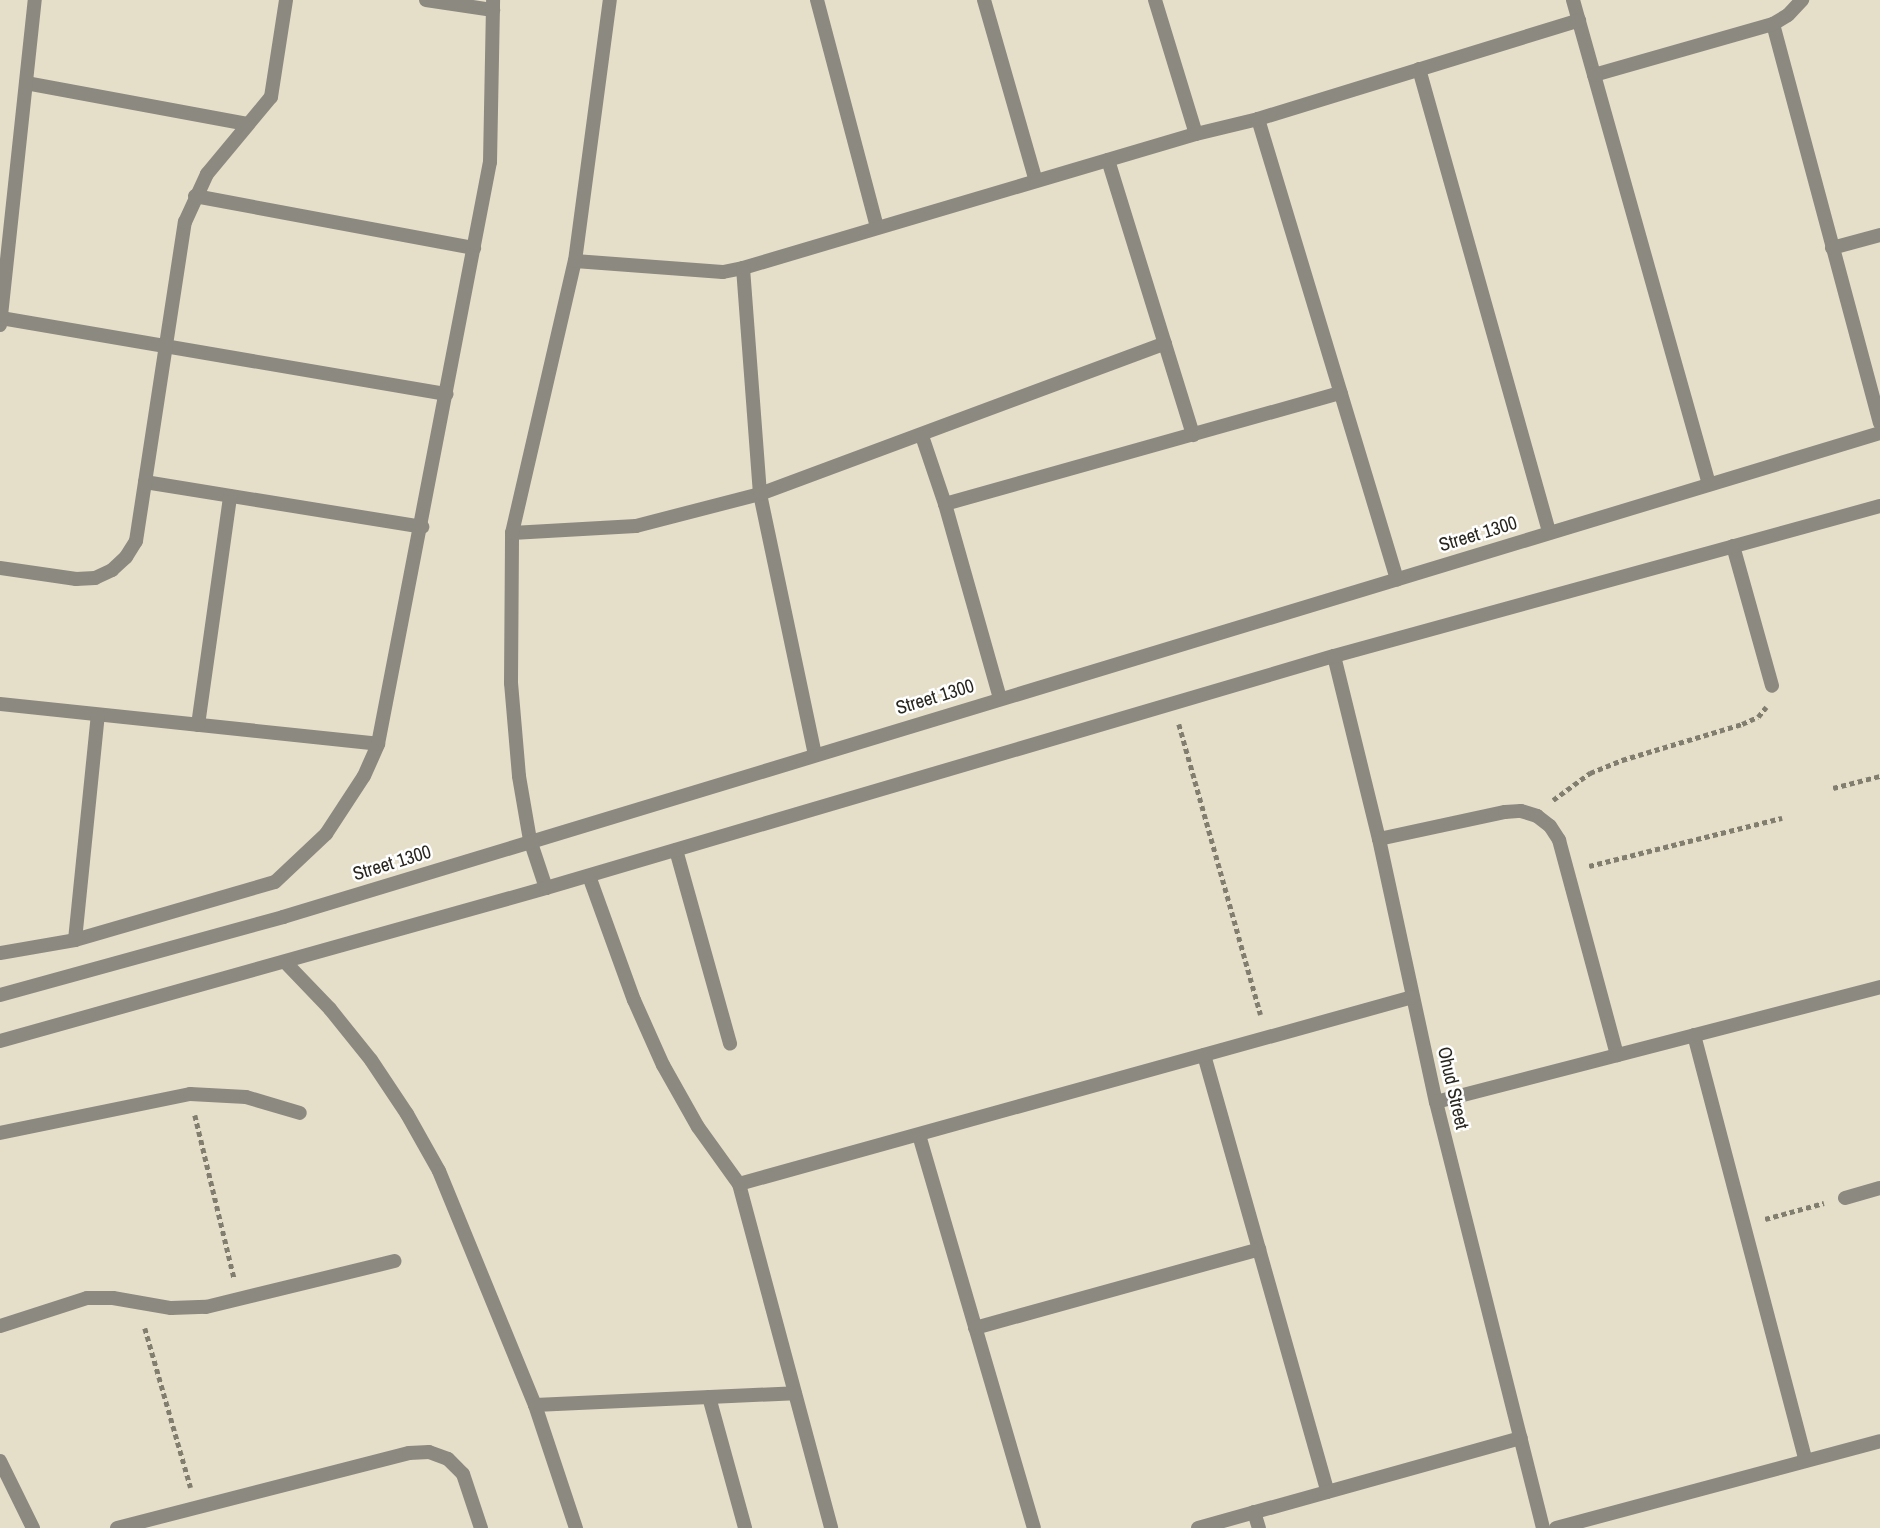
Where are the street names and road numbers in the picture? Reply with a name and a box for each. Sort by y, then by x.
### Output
street label: Street 1300 [1436,511,1520,557]
street label: Street 1300 [893,674,977,720]
street label: Street 1300 [350,840,434,886]
street label: Ohud Street [1432,1045,1474,1131]

